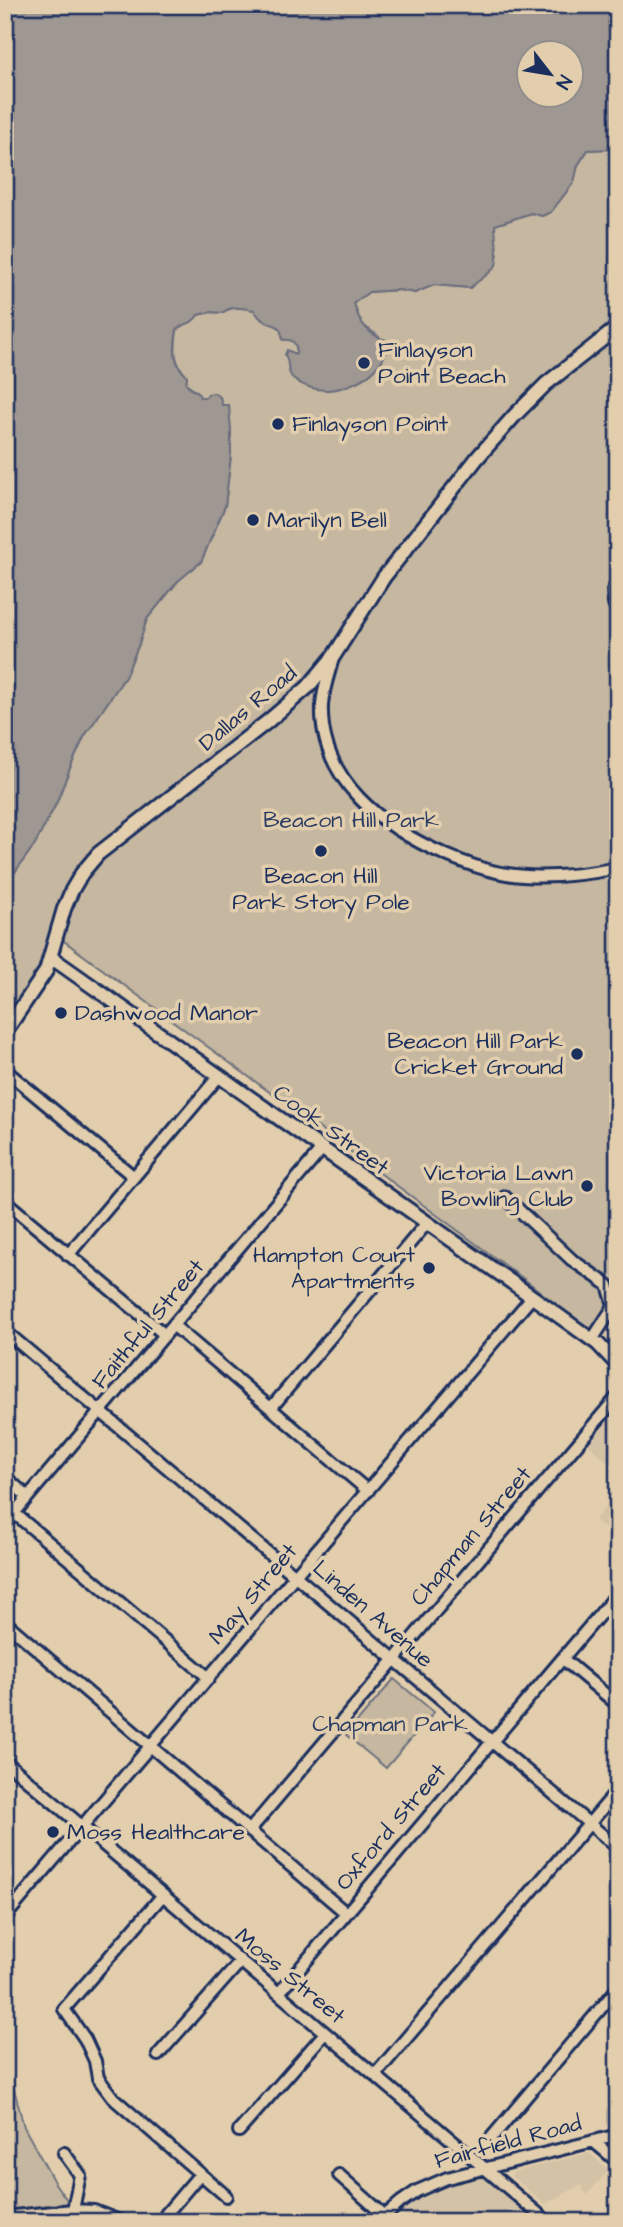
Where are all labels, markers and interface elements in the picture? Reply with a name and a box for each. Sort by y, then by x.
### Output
north arrow [514,38,584,108]
text: N [549,70,578,94]
place label: Finlayson Point Beach [378,334,506,392]
marker: Finlayson Point Beach [356,355,372,371]
place label: Finlayson Point [292,408,449,441]
marker: Finlayson Point [270,416,286,432]
place label: Marilyn Bell [267,504,387,537]
marker: Marilyn Bell [245,512,261,528]
street label: Dallas Road [192,657,304,759]
park label: Beacon Hill Park [263,804,439,836]
marker: Beacon Hill Park Story Pole [313,843,329,859]
place label: Beacon Hill Park Story Pole [232,860,410,919]
place label: Dashwood Manor [75,997,258,1029]
marker: Dashwood Manor [53,1005,69,1021]
place label: Beacon Hill Park Cricket Ground [387,1025,563,1083]
marker: Beacon Hill Park Cricket Ground [569,1046,585,1062]
street label: Cook Street [266,1077,396,1183]
place label: Victoria Lawn Bowling Club [424,1157,573,1216]
marker: Victoria Lawn Bowling Club [579,1178,595,1194]
place label: Hampton Court Apartments [253,1239,416,1297]
street label: Faithful Street [84,1252,212,1396]
marker: Hampton Court Apartments [421,1260,437,1276]
street label: Chapman Street [403,1459,539,1613]
street label: May Street [201,1536,306,1652]
street label: Linden Avenue [306,1553,440,1675]
park label: Chapman Park [312,1708,468,1740]
street label: Oxford Street [328,1756,454,1898]
place label: Moss Healthcare [67,1816,245,1848]
marker: Moss Healthcare [45,1824,61,1840]
street label: Moss Street [228,1920,353,2032]
street label: Fairfield Road [431,2107,585,2177]

